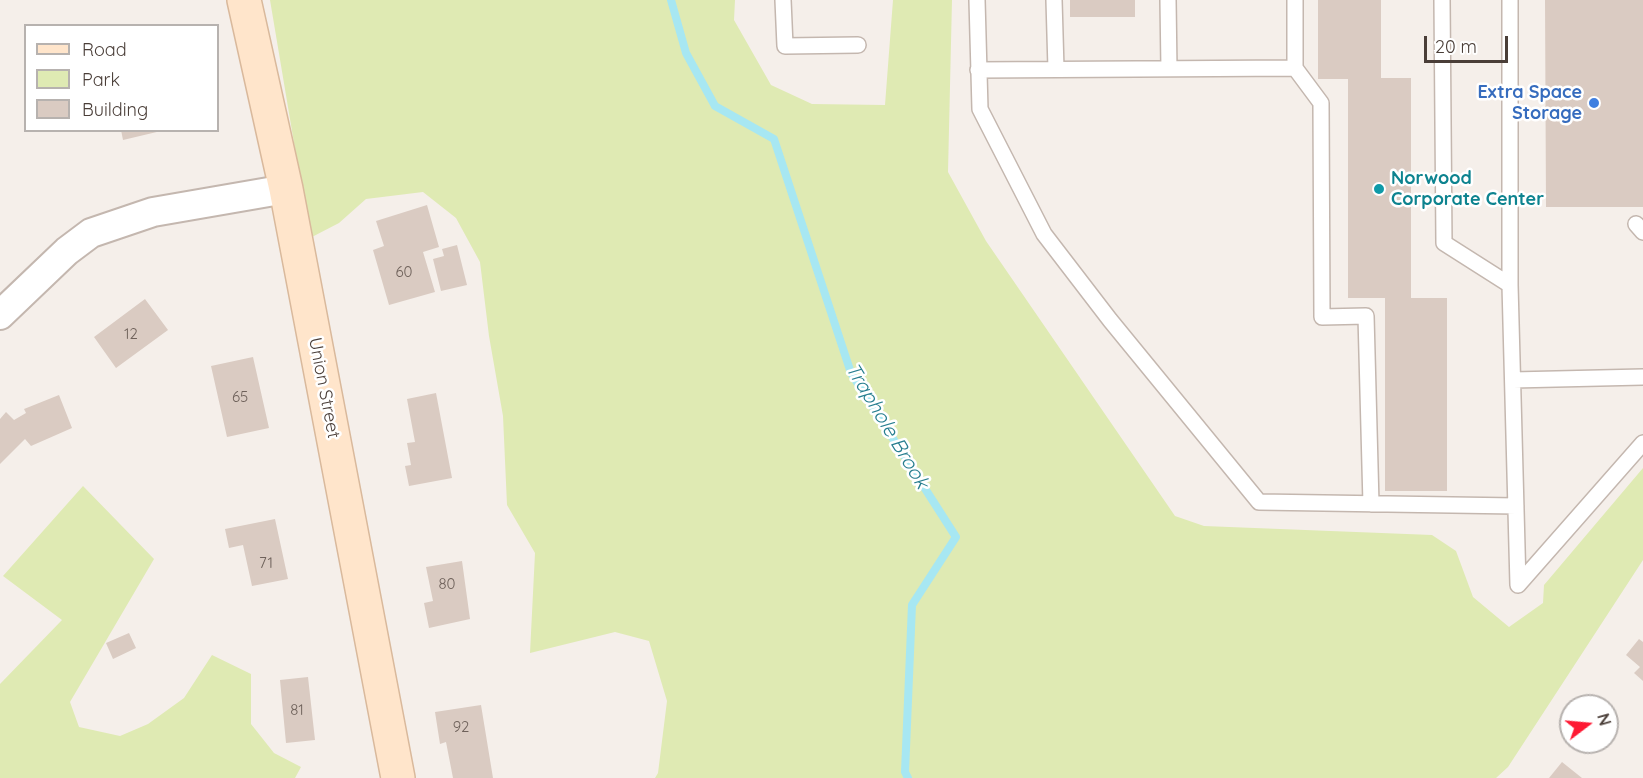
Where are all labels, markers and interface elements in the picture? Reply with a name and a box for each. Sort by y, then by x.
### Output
legend [24,24,219,132]
scale bar [1427,24,1511,62]
text: 20 m [1435,35,1477,58]
text: Road [82,38,127,61]
text: Park [82,68,120,91]
place label: Extra Space Storage [1477,82,1582,124]
marker: Extra Space Storage [1587,96,1601,110]
text: Building [82,98,148,121]
place label: Norwood Corporate Center [1391,168,1544,210]
marker: Norwood Corporate Center [1372,182,1386,196]
house number: 60 [396,263,412,281]
house number: 12 [124,325,138,343]
street label: Union Street [304,336,344,440]
water label: Traphole Brook [840,359,934,493]
house number: 65 [232,388,248,406]
house number: 71 [259,554,273,572]
house number: 80 [438,575,456,593]
north arrow [1559,694,1619,754]
house number: 81 [290,701,304,719]
text: N [1593,711,1616,728]
house number: 92 [453,718,469,736]

